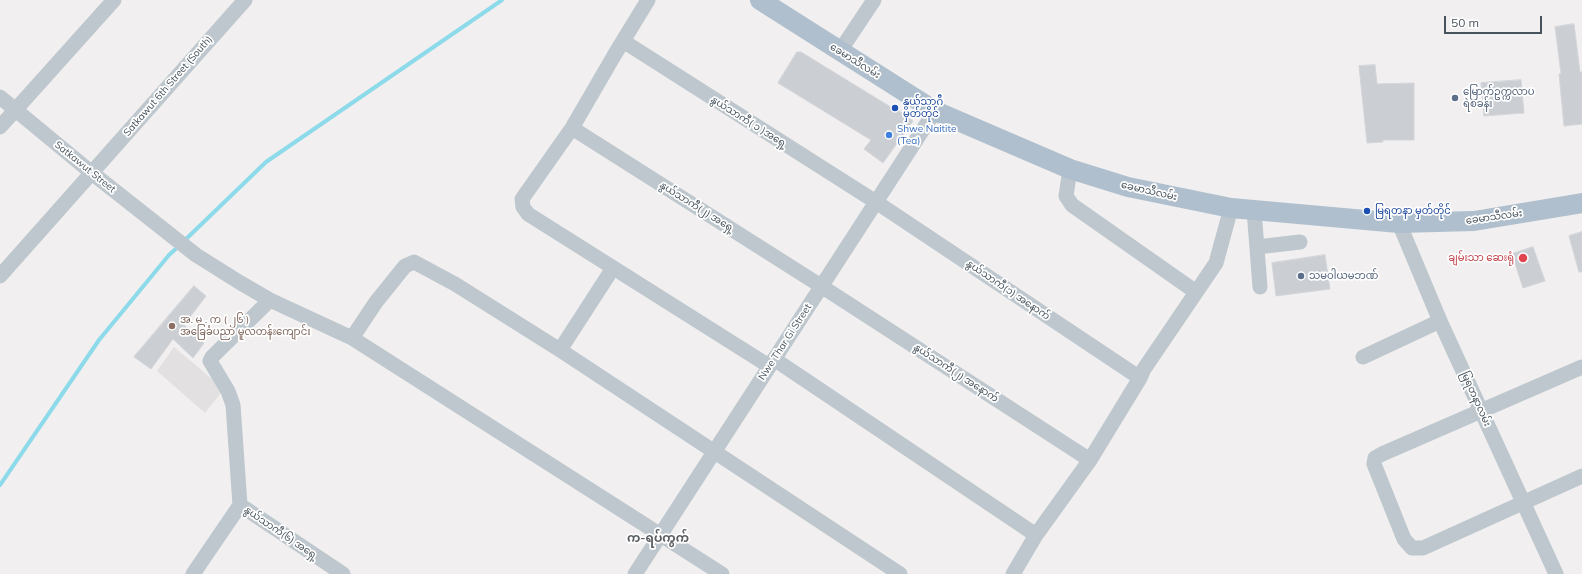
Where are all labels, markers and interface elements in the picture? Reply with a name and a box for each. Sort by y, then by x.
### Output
scale bar [1446,8,1544,34]
text: 50 m [1451,15,1479,30]
street label: Satkawut 6th Street (South) [121,33,215,139]
street label: ခေမာသီလမ်း [828,41,882,81]
place label: မြောက်ဥက္ကလာပ ရဲစခန်း [1463,86,1534,110]
marker: မြောက်ဥက္ကလာပ ရဲစခန်း [1450,93,1460,103]
street label: နွယ်သာကီ( ၁ )အရှေ့ [708,94,790,150]
place label: နွယ်သာဂီ မှတ်တိုင် [903,96,943,120]
marker: နွယ်သာဂီ မှတ်တိုင် [890,103,900,113]
place label: Shwe Naitite (Tea) [897,123,956,146]
marker: Shwe Naitite (Tea) [884,130,894,140]
street label: Satkawut Street [52,139,118,195]
street label: နွယ်သာကီ(၂) အရှေ့ [657,179,737,235]
street label: ခေမာသီလမ်း [1120,179,1178,203]
place label: မြရတနာ မှတ်တိုင် [1375,205,1451,217]
marker: မြရတနာ မှတ်တိုင် [1362,206,1372,216]
street label: ခေမာသီလမ်း [1465,207,1523,227]
place label: ချမ်းသာ ဆေးရုံ [1448,252,1514,264]
marker: ချမ်းသာ ဆေးရုံ [1517,252,1529,264]
street label: နွယ်သာကီ(၁) အနောက် [964,258,1052,322]
place label: သမဝါယမဘဏ် [1309,270,1378,282]
marker: သမဝါယမဘဏ် [1296,271,1306,281]
street label: Nwe Thar Gi Street [756,302,814,382]
place label: အ. မ . က ( ၂၆ ) အခြေခံပညာ မူလတန်းကျောင်း [180,314,311,338]
marker: အ. မ . က ( ၂၆ ) အခြေခံပညာ မူလတန်းကျောင်း [167,321,177,331]
street label: နွယ်သာကီ(၂) အနောက် [911,341,1001,405]
street label: မြရတနာလမ်း [1459,370,1493,428]
street label: နွယ်သာကီ(၆) အရှေ့ [242,504,320,562]
district label: က-ရပ်ကွက် [627,531,689,545]

